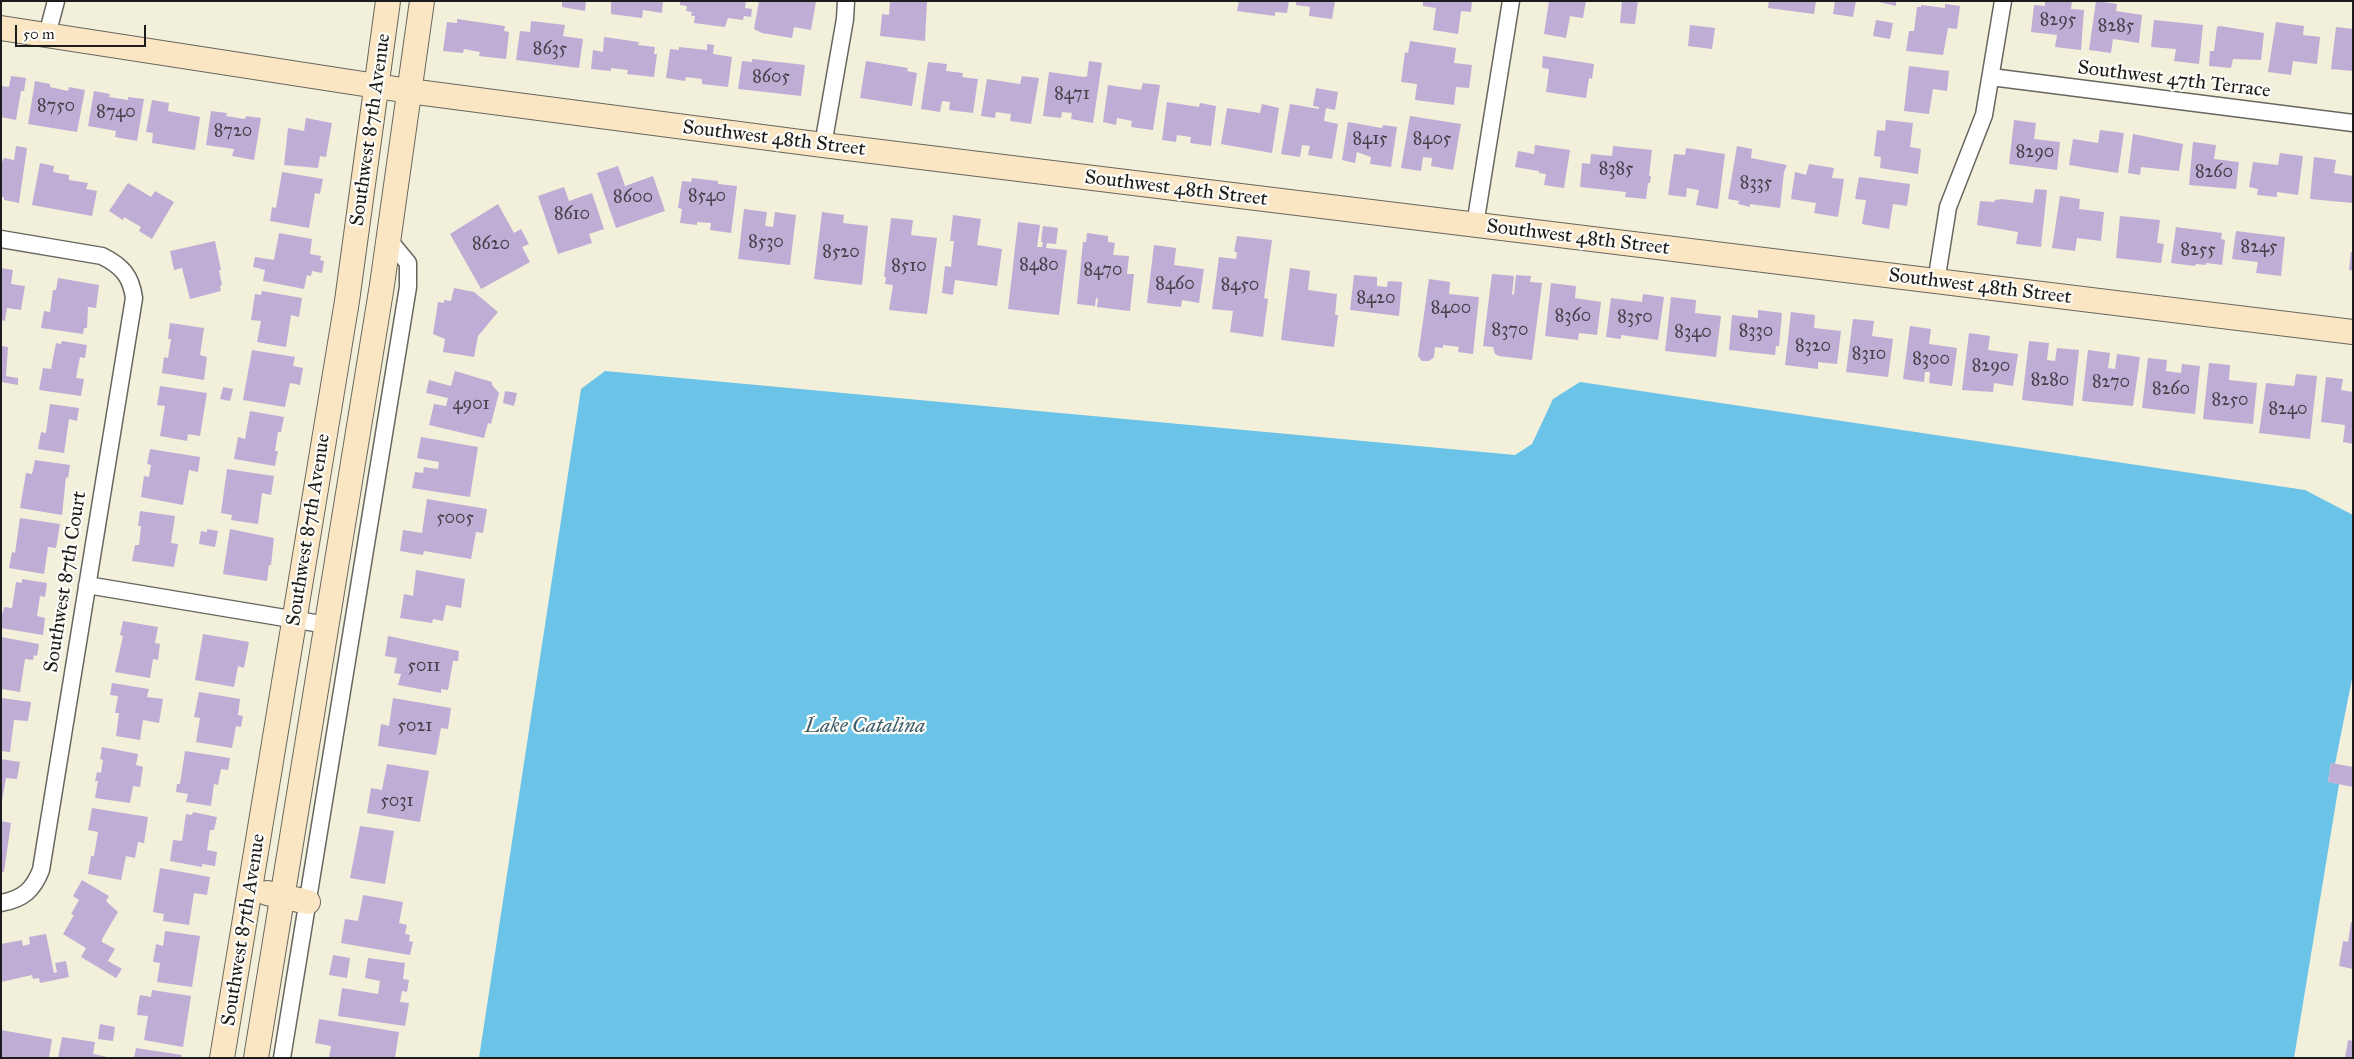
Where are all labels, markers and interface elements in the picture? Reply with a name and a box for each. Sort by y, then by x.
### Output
house number: 8295 [2040,10,2076,32]
scale bar [18,15,149,47]
house number: 8285 [2098,16,2134,38]
text: 50 m [23,25,55,43]
street label: Southwest 87th Avenue [346,32,396,228]
house number: 8635 [533,39,567,61]
street label: Southwest 47th Terrace [2076,56,2272,104]
house number: 8605 [752,67,790,89]
house number: 8471 [1054,84,1090,106]
house number: 8750 [37,96,75,118]
house number: 8740 [96,102,136,124]
street label: Southwest 48th Street [681,116,867,162]
house number: 8720 [214,121,252,143]
house number: 8415 [1353,129,1387,151]
house number: 8405 [1413,129,1451,151]
house number: 8290 [2016,142,2054,164]
house number: 8385 [1599,159,1633,181]
house number: 8260 [2195,162,2233,184]
street label: Southwest 48th Street [1083,166,1269,212]
house number: 8335 [1740,173,1772,195]
house number: 8540 [688,186,726,208]
house number: 8600 [613,187,653,209]
house number: 8610 [554,204,590,226]
street label: Southwest 48th Street [1485,215,1671,261]
house number: 8530 [748,232,784,254]
house number: 8620 [472,234,510,256]
house number: 8245 [2241,237,2277,259]
house number: 8255 [2180,240,2216,262]
house number: 8520 [822,242,860,264]
house number: 8480 [1019,255,1059,277]
house number: 8510 [891,256,927,278]
house number: 8470 [1084,260,1122,282]
street label: Southwest 48th Street [1887,264,2073,310]
house number: 8460 [1155,274,1195,296]
house number: 8450 [1221,275,1259,297]
house number: 8420 [1357,288,1395,310]
house number: 8400 [1431,298,1471,320]
house number: 8360 [1555,306,1591,328]
house number: 8350 [1617,307,1653,329]
house number: 8370 [1492,320,1528,342]
house number: 8330 [1739,321,1773,343]
house number: 8340 [1674,322,1712,344]
house number: 8320 [1795,336,1831,358]
house number: 8310 [1852,344,1886,366]
house number: 8300 [1912,349,1950,371]
house number: 8290 [1972,356,2010,378]
house number: 8280 [2031,370,2069,392]
house number: 8270 [2092,372,2130,394]
house number: 8260 [2152,379,2190,401]
house number: 8250 [2211,390,2249,412]
house number: 4901 [452,394,490,416]
house number: 8240 [2269,399,2307,421]
street label: Southwest 87th Avenue [282,432,336,628]
street label: Southwest 87th Court [40,490,92,674]
house number: 5005 [436,508,474,530]
house number: 5011 [408,656,440,678]
water label: Lake Catalina [805,714,925,740]
house number: 5021 [398,716,432,738]
house number: 5031 [380,791,414,813]
street label: Southwest 87th Avenue [217,832,271,1028]

